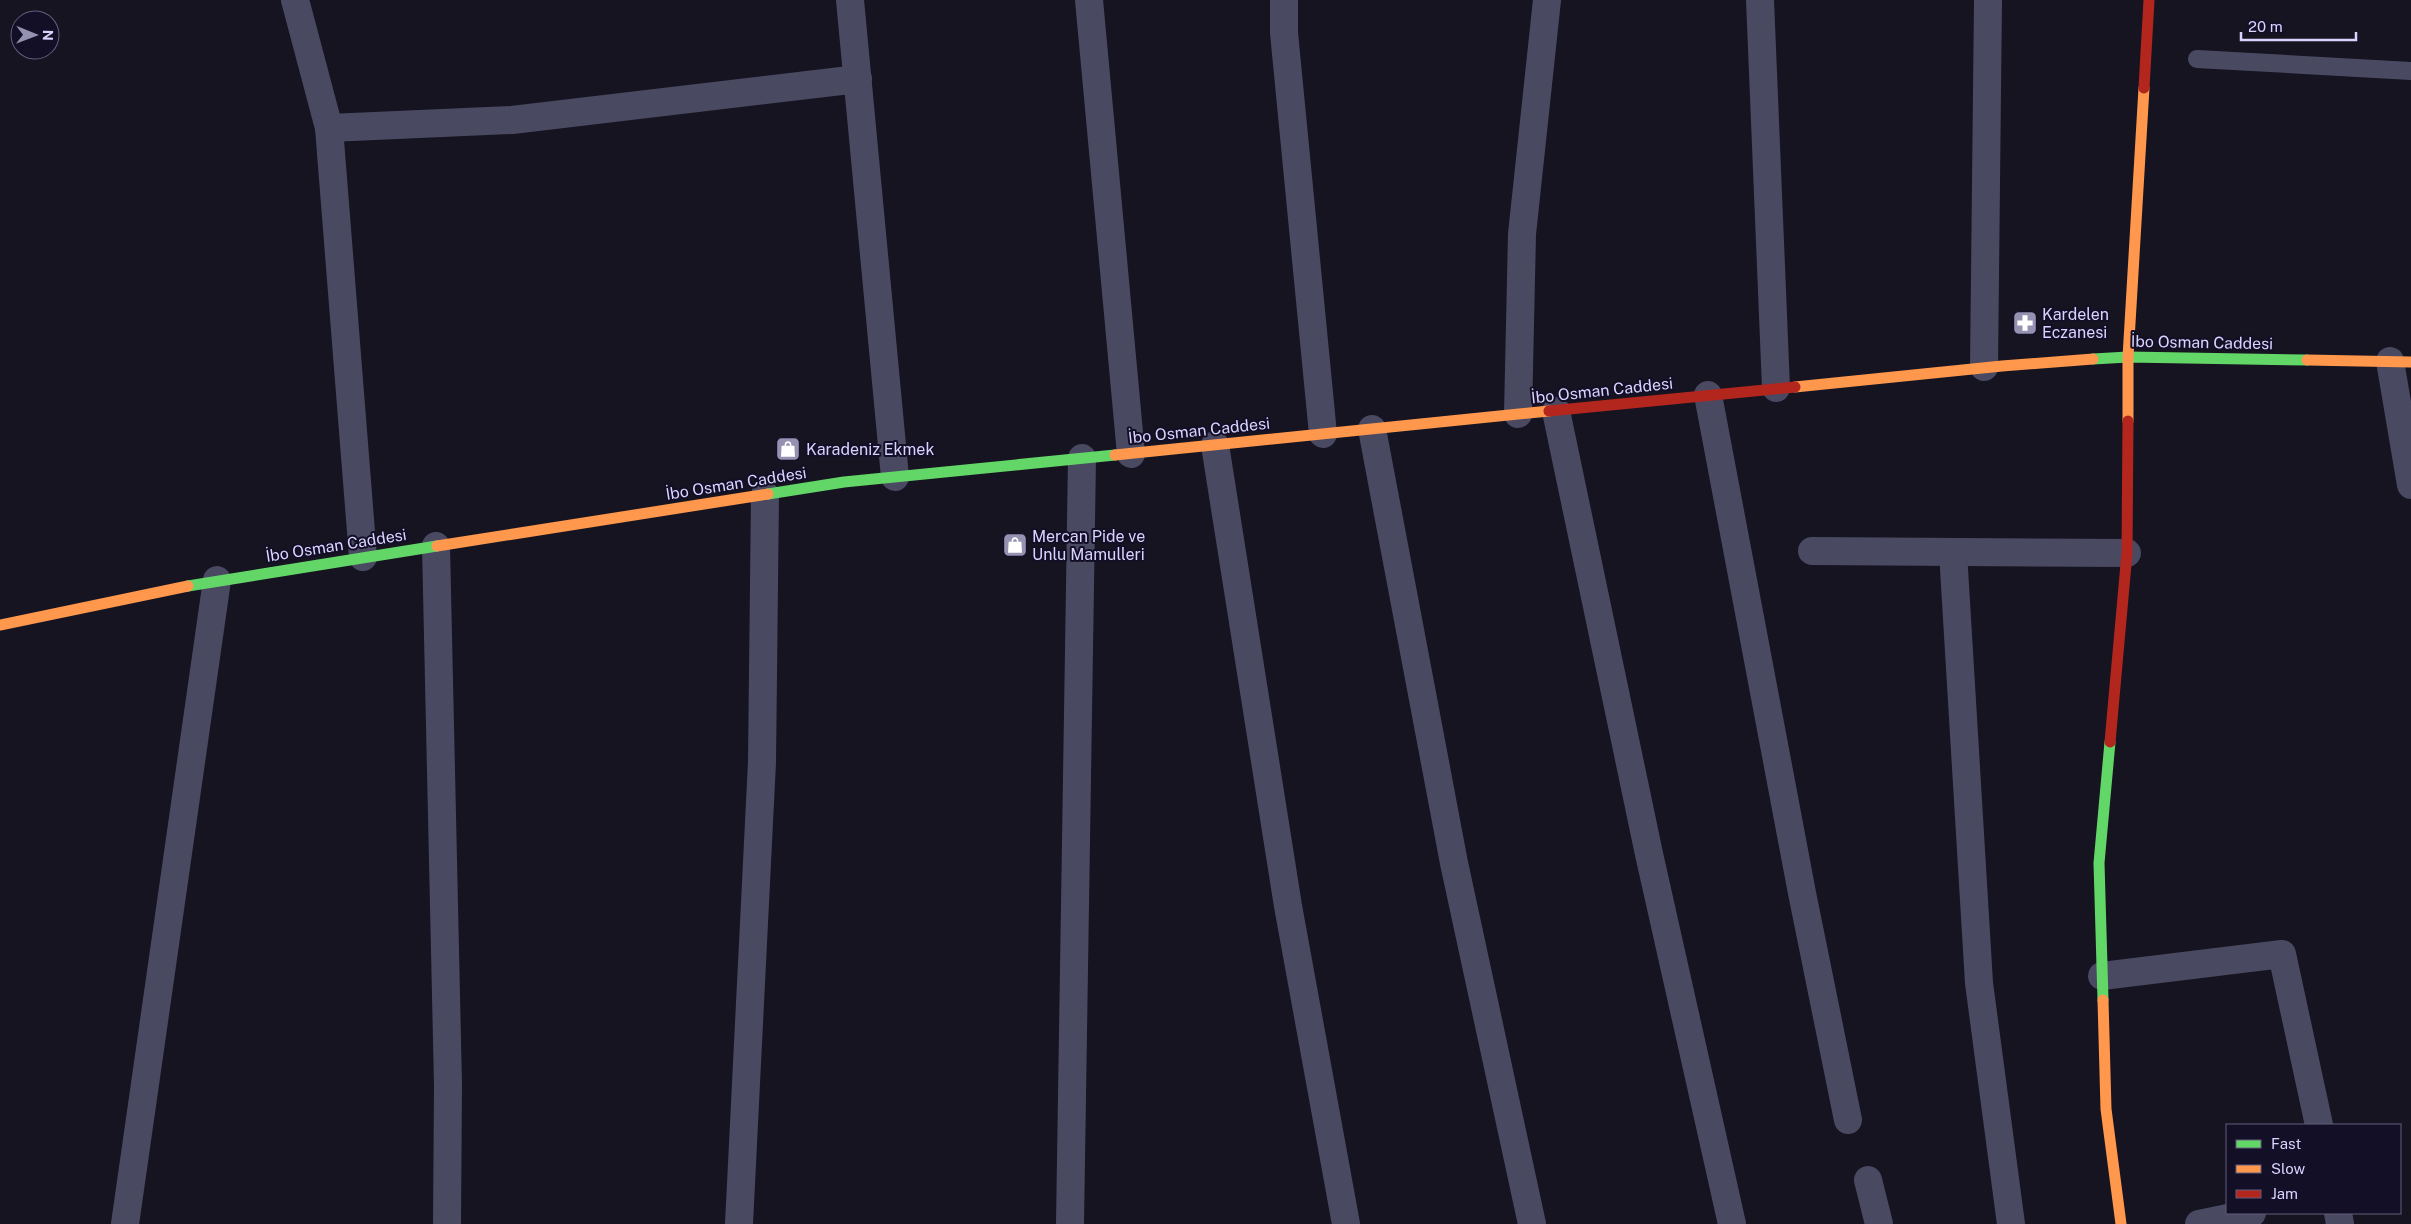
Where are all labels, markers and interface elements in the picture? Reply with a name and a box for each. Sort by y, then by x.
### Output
north arrow [10,10,60,60]
scale bar [2241,10,2356,42]
text: 20 m [2248,18,2283,35]
text: N [40,30,56,41]
place label: Kardelen Eczanesi [2042,305,2109,342]
pharmacy icon: Kardelen Eczanesi [2012,310,2038,336]
street label: İbo Osman Caddesi [2131,331,2273,353]
street label: İbo Osman Caddesi [1530,373,1674,407]
street label: İbo Osman Caddesi [1127,413,1271,447]
shop icon: Karadeniz Ekmek [775,436,801,462]
place label: Karadeniz Ekmek [806,440,934,459]
street label: İbo Osman Caddesi [664,462,808,504]
street label: İbo Osman Caddesi [264,524,408,566]
place label: Mercan Pide ve Unlu Mamulleri [1032,527,1145,564]
shop icon: Mercan Pide ve Unlu Mamulleri [1002,532,1028,558]
legend [2226,1124,2401,1214]
text: Fast [2271,1135,2301,1152]
text: Slow [2271,1160,2306,1177]
text: Jam [2271,1185,2298,1202]

